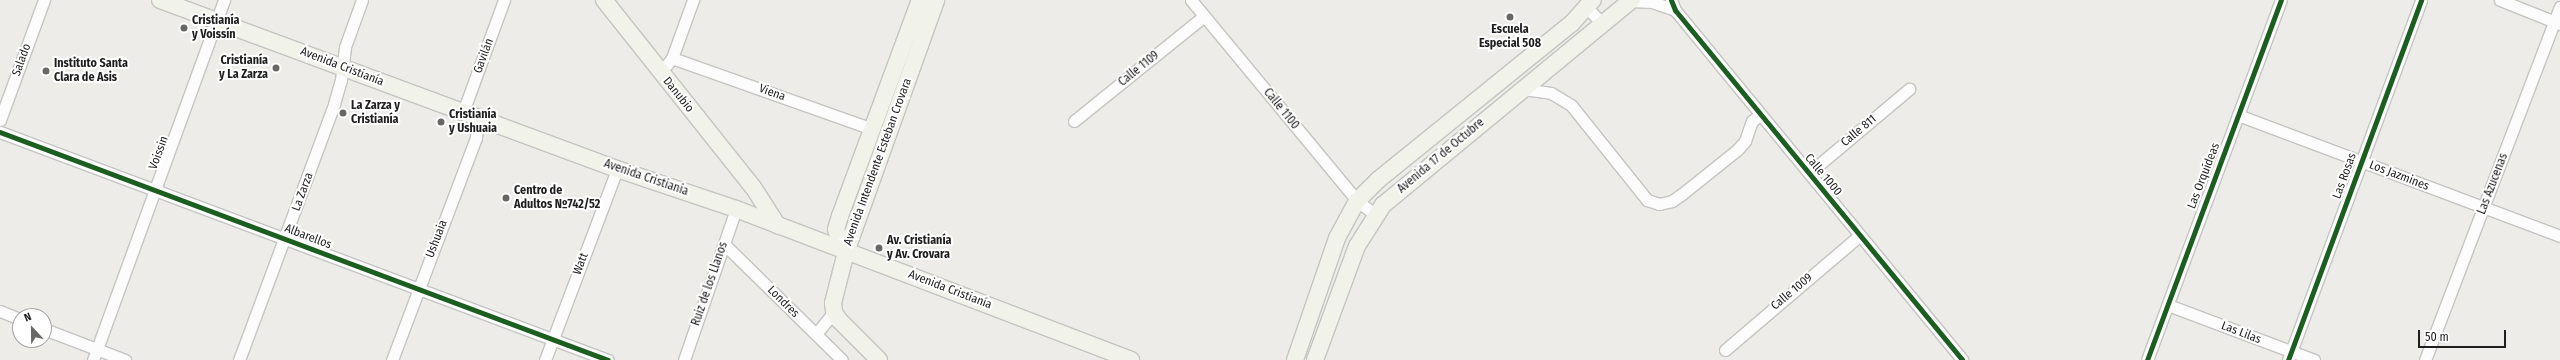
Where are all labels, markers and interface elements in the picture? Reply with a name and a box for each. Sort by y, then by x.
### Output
marker: Escuela Especial 508 [1505,12,1515,22]
place label: Cristianía y Voissín [192,14,240,42]
marker: Cristianía y Voissín [179,23,189,33]
place label: Escuela Especial 508 [1479,23,1541,51]
street label: Gavilán [471,37,497,75]
street label: Salado [10,42,34,78]
street label: Avenida Cristianía [298,44,386,90]
street label: Calle 1109 [1116,48,1162,90]
place label: Cristianía y La Zarza [219,54,268,82]
place label: Instituto Santa Clara de Asis [54,57,128,85]
marker: Cristianía y La Zarza [271,63,281,73]
marker: Instituto Santa Clara de Asis [41,66,51,76]
street label: Danubio [659,75,697,115]
street label: Avenida Intendente Esteban Crovara [841,76,915,248]
street label: Viena [757,82,787,104]
street label: Calle 1100 [1260,86,1302,132]
place label: La Zarza y Cristianía [351,99,400,127]
marker: La Zarza y Cristianía [338,108,348,118]
place label: Cristianía y Ushuaia [449,108,497,136]
street label: Calle 811 [1838,112,1880,150]
street label: Avenida 17 de Octubre [1395,116,1487,196]
marker: Cristianía y Ushuaia [436,117,446,127]
street label: Voissin [146,134,172,172]
street label: Las Orquídeas [2185,141,2223,211]
street label: Calle 1000 [1801,151,1845,199]
street label: Las Rosas [2330,151,2360,201]
street label: Las Azucenas [2475,151,2511,217]
street label: Avenida Cristianía [602,157,690,199]
street label: Los Jazmines [2367,158,2431,194]
street label: La Zarza [289,171,317,213]
place label: Centro de Adultos Nº742/52 [514,184,600,212]
marker: Centro de Adultos Nº742/52 [501,193,511,203]
street label: Ushuaia [423,218,451,260]
street label: Albarellos [282,221,334,253]
place label: Av. Cristianía y Av. Crovara [887,234,951,262]
street label: Ruiz de los Llanos [689,240,731,328]
marker: Av. Cristianía y Av. Crovara [874,243,884,253]
street label: Watt [570,251,592,277]
street label: Avenida Cristianía [906,267,994,313]
street label: Calle 1009 [1768,271,1816,313]
street label: Londres [764,283,802,321]
north arrow [12,308,52,348]
text: N [22,310,33,325]
street label: Las Lilas [2219,319,2263,347]
scale bar [2420,322,2508,348]
text: 50 m [2425,330,2449,344]

